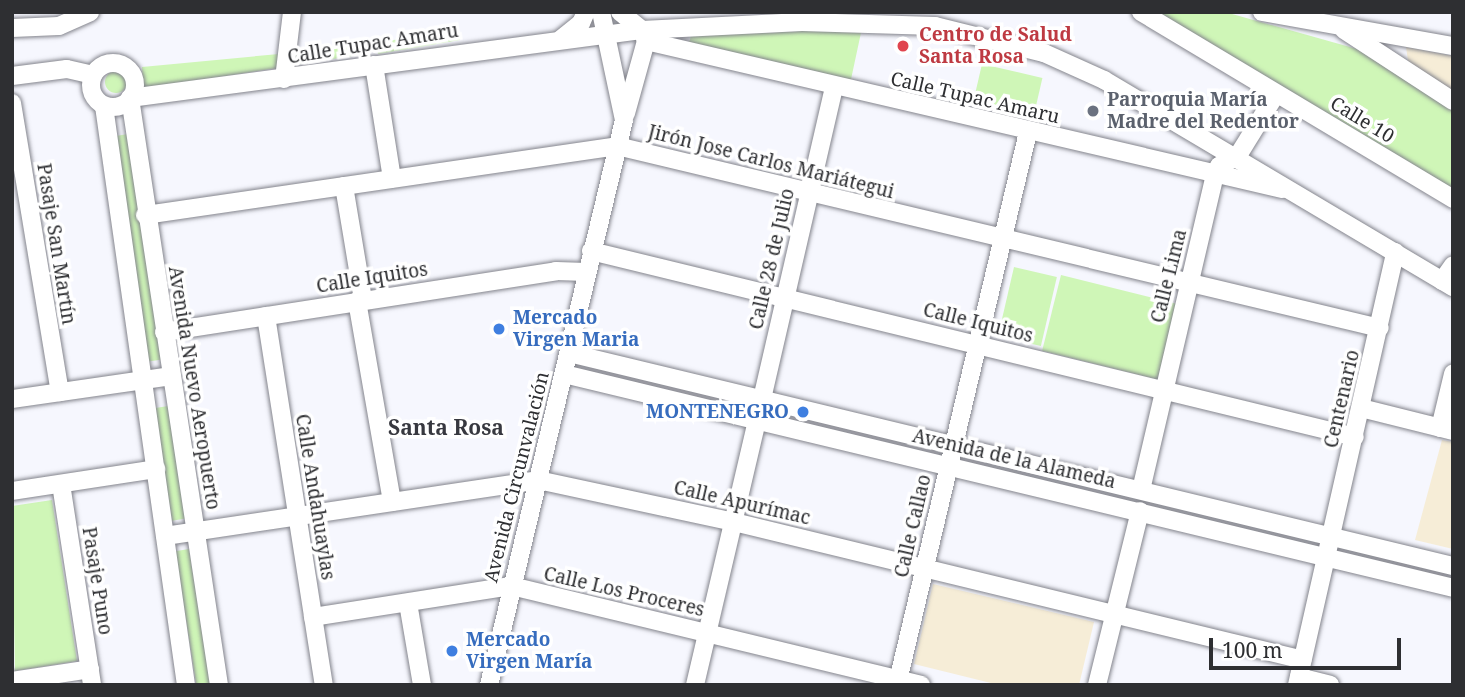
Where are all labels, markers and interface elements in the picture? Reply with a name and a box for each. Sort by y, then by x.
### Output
street label: Calle Tupac Amaru [286,19,460,69]
place label: Centro de Salud Santa Rosa [919,24,1072,68]
marker: Centro de Salud Santa Rosa [893,36,913,56]
street label: Calle Tupac Amaru [888,67,1062,129]
place label: Parroquia María Madre del Redentor [1107,89,1299,133]
street label: Calle 10 [1326,92,1398,148]
marker: Parroquia María Madre del Redentor [1085,103,1101,119]
street label: Jirón Jose Carlos Mariátegui [646,120,896,204]
street label: Pasaje San Martín [32,162,80,326]
street label: Calle 28 de Julio [745,186,799,332]
street label: Calle Lima [1146,227,1192,325]
street label: Calle Iquitos [315,258,429,298]
street label: Avenida Nuevo Aeropuerto [163,265,225,511]
street label: Calle Iquitos [921,298,1035,348]
place label: Mercado Virgen Maria [513,307,640,351]
marker: Mercado Virgen Maria [491,321,507,337]
street label: Centenario [1320,348,1364,450]
street label: Avenida Circunvalación [480,369,554,585]
place label: MONTENEGRO [646,401,789,423]
marker: MONTENEGRO [795,404,811,420]
street label: Calle Andahuaylas [291,412,339,582]
district label: Santa Rosa [388,414,504,440]
street label: Avenida de la Alameda [910,425,1118,493]
street label: Calle Callao [890,472,936,580]
street label: Calle Apurímac [672,476,812,530]
street label: Pasaje Puno [77,525,117,637]
street label: Calle Los Proceres [541,562,707,622]
scale bar [1213,624,1406,668]
place label: Mercado Virgen María [466,629,593,673]
text: 100 m [1222,636,1283,664]
marker: Mercado Virgen María [444,643,460,659]

